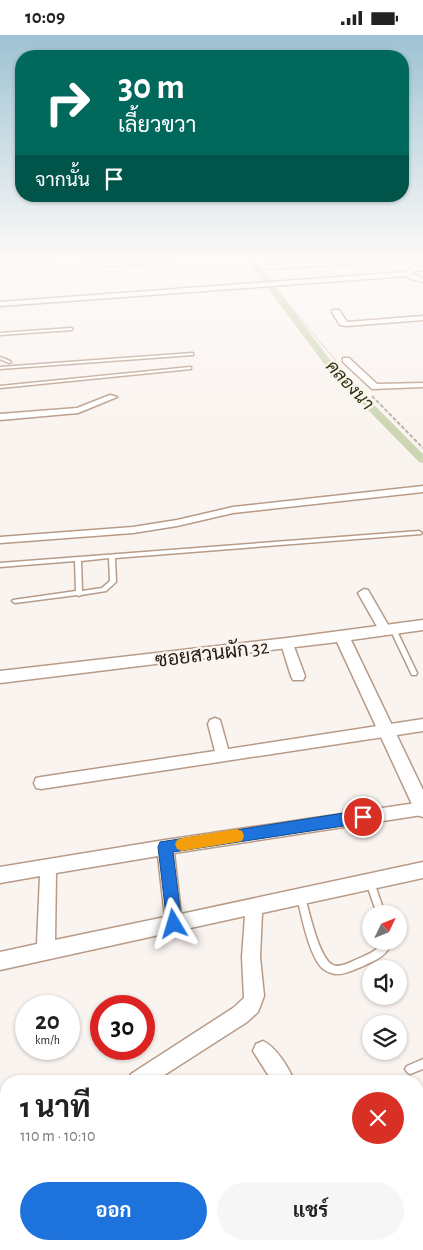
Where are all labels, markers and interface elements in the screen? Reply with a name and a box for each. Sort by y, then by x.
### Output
text: 10:09 [25,8,65,27]
icon: right [35,70,100,135]
text: 30 m [118,70,185,105]
text: เลี้ยวขวา [118,114,196,136]
icon: arrive [100,165,128,193]
text: จากนั้น [35,171,90,190]
water label: คลองนา [322,358,377,414]
street label: ซอยสวนผัก 32 [154,634,270,671]
pin [342,796,384,838]
icon: arrive [349,803,377,831]
position arrow [147,897,199,949]
north arrow [362,905,408,950]
map controls [362,905,407,1060]
button: sound [362,960,407,1005]
speed limit sign: 30 [90,995,155,1060]
text: 20 [35,1009,60,1034]
button: layers [362,1015,407,1060]
text: km/h [35,1034,60,1046]
button: close [352,1092,404,1144]
text: 1 นาที [20,1093,90,1123]
text: 110 m · 10:10 [20,1128,95,1144]
button: ออก [20,1182,207,1240]
button: แชร์ [217,1182,404,1240]

